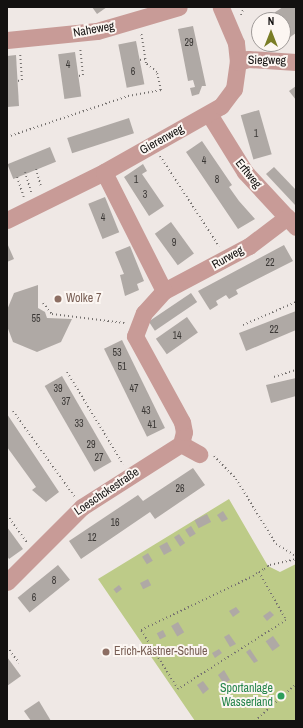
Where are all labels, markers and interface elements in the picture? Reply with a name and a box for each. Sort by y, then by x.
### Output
north arrow [251,12,291,52]
text: N [268,14,274,28]
street label: Naheweg [72,19,116,41]
house number: 29 [184,37,194,49]
street label: Siegweg [248,53,286,69]
house number: 4 [66,59,70,71]
house number: 6 [131,66,135,78]
street label: Gierenweg [137,122,187,158]
house number: 1 [254,128,258,140]
house number: 4 [202,155,206,167]
street label: Erftweg [232,157,264,191]
house number: 1 [134,174,138,186]
house number: 8 [215,174,219,186]
house number: 3 [143,189,147,201]
house number: 4 [101,212,105,224]
house number: 9 [172,237,176,249]
street label: Rurweg [210,243,246,273]
house number: 22 [265,257,275,269]
place label: Wolke 7 [66,292,101,306]
marker: Wolke 7 [53,294,63,304]
house number: 55 [31,313,41,325]
house number: 22 [269,324,279,336]
house number: 14 [172,330,182,342]
house number: 53 [112,347,122,359]
house number: 51 [117,361,127,373]
house number: 39 [53,383,63,395]
house number: 47 [129,383,139,395]
house number: 37 [61,396,71,408]
house number: 43 [141,405,151,417]
house number: 33 [74,418,84,430]
house number: 41 [147,419,157,431]
house number: 29 [86,439,96,451]
house number: 27 [94,452,104,464]
street label: Loeschckestraße [72,465,142,519]
house number: 26 [175,483,185,495]
house number: 16 [110,517,120,529]
house number: 12 [87,532,97,544]
house number: 8 [52,575,56,587]
house number: 6 [32,592,36,604]
place label: Erich-Kästner-Schule [114,645,208,659]
marker: Erich-Kästner-Schule [101,647,111,657]
place label: Sportanlage Wasserland [220,682,273,710]
marker: Sportanlage Wasserland [276,691,286,701]

